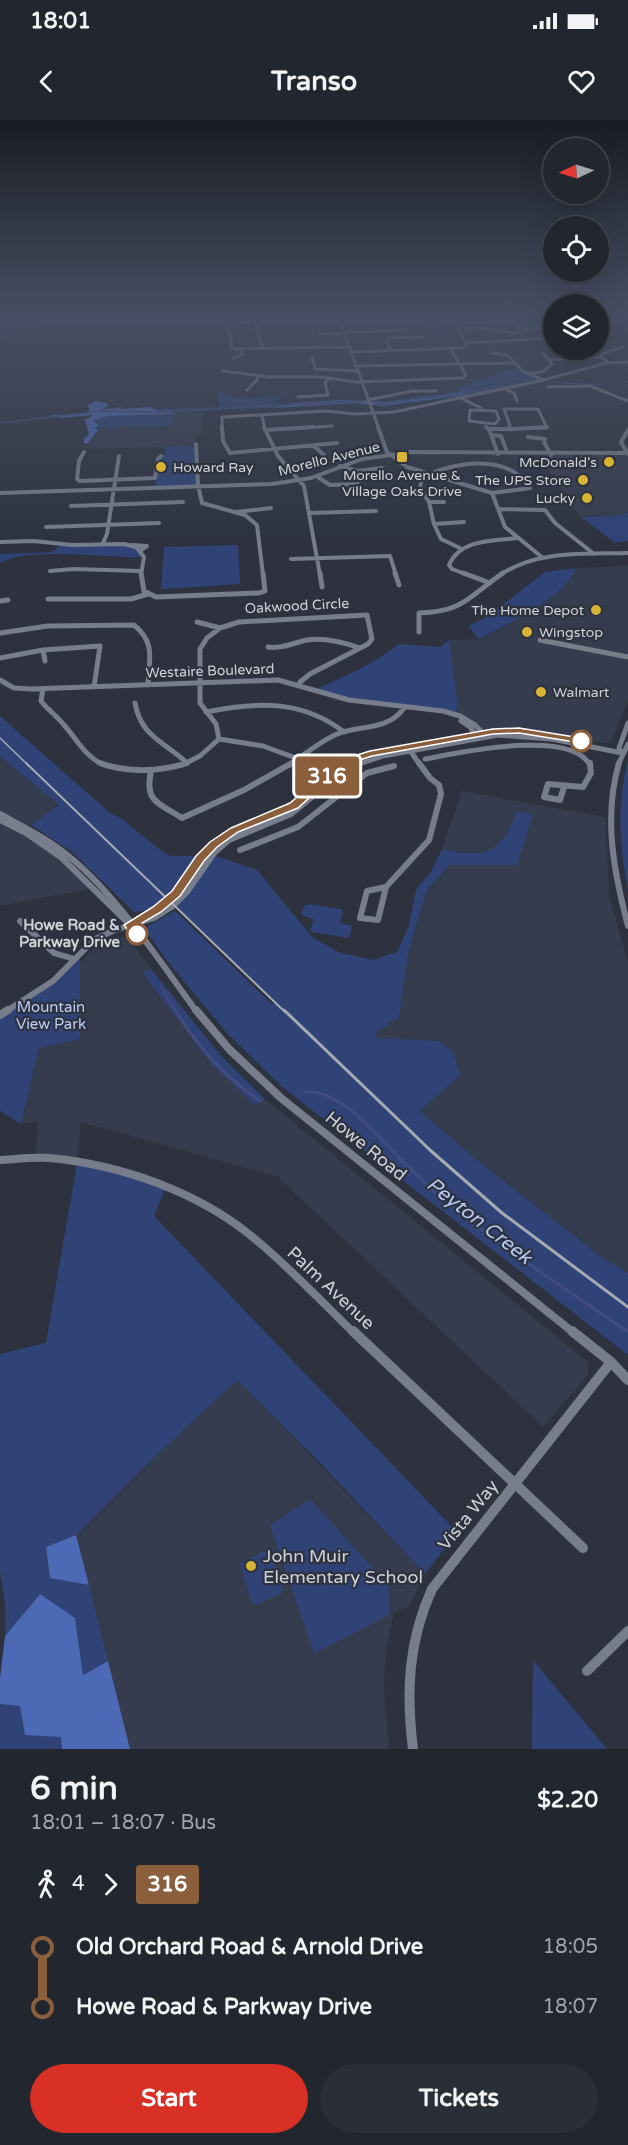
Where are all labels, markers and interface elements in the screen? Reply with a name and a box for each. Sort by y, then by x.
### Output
text: 18:01 [30,8,91,34]
icon: back [30,65,63,98]
text: Transo [271,65,357,98]
icon: heart [565,65,598,98]
north arrow [543,138,609,204]
map controls [543,138,609,360]
button: locate [543,216,609,282]
button: layers [543,294,609,360]
street label: Morello Avenue [276,438,382,480]
marker: Morello Avenue & Village Oaks Drive [395,450,409,464]
place label: McDonald's [519,454,597,471]
marker: McDonald's [602,455,616,469]
place label: Howard Ray [173,459,254,476]
marker: Howard Ray [154,460,168,474]
place label: Morello Avenue & Village Oaks Drive [342,467,462,500]
place label: The UPS Store [475,472,571,489]
marker: The UPS Store [576,473,590,487]
place label: Lucky [536,490,575,507]
marker: Lucky [580,491,594,505]
street label: Oakwood Circle [244,595,350,617]
place label: The Home Depot [471,602,585,619]
marker: The Home Depot [589,603,603,617]
place label: Wingstop [539,624,603,641]
marker: Wingstop [520,625,534,639]
street label: Westaire Boulevard [145,660,275,682]
place label: Walmart [553,684,610,701]
marker: Walmart [534,685,548,699]
unlabelled marker [570,730,592,752]
line badge: 316 [292,756,362,796]
text: 316 [307,764,347,789]
place label: Howe Road & Parkway Drive [19,916,121,952]
marker: Howe Road & Parkway Drive [126,923,148,945]
park label: Mountain View Park [16,998,86,1033]
street label: Howe Road [321,1106,411,1186]
water label: Peyton Creek [421,1172,538,1271]
street label: Palm Avenue [283,1242,379,1334]
street label: Vista Way [433,1475,503,1555]
place label: John Muir Elementary School [263,1545,423,1588]
marker: John Muir Elementary School [244,1559,258,1573]
text: 6 min [30,1769,118,1808]
text: $2.20 [537,1787,598,1813]
text: 18:01 – 18:07 · Bus [30,1811,216,1835]
icon: walk [30,1868,63,1901]
icon: forward [94,1868,127,1901]
text: 4 [72,1872,85,1896]
text: 316 [148,1872,187,1897]
text: Old Orchard Road & Arnold Drive [76,1934,423,1960]
text: 18:05 [543,1935,598,1959]
text: Howe Road & Parkway Drive [76,1994,372,2020]
text: 18:07 [543,1995,598,2019]
button: Start [30,2064,308,2133]
button: Tickets [320,2064,598,2133]

